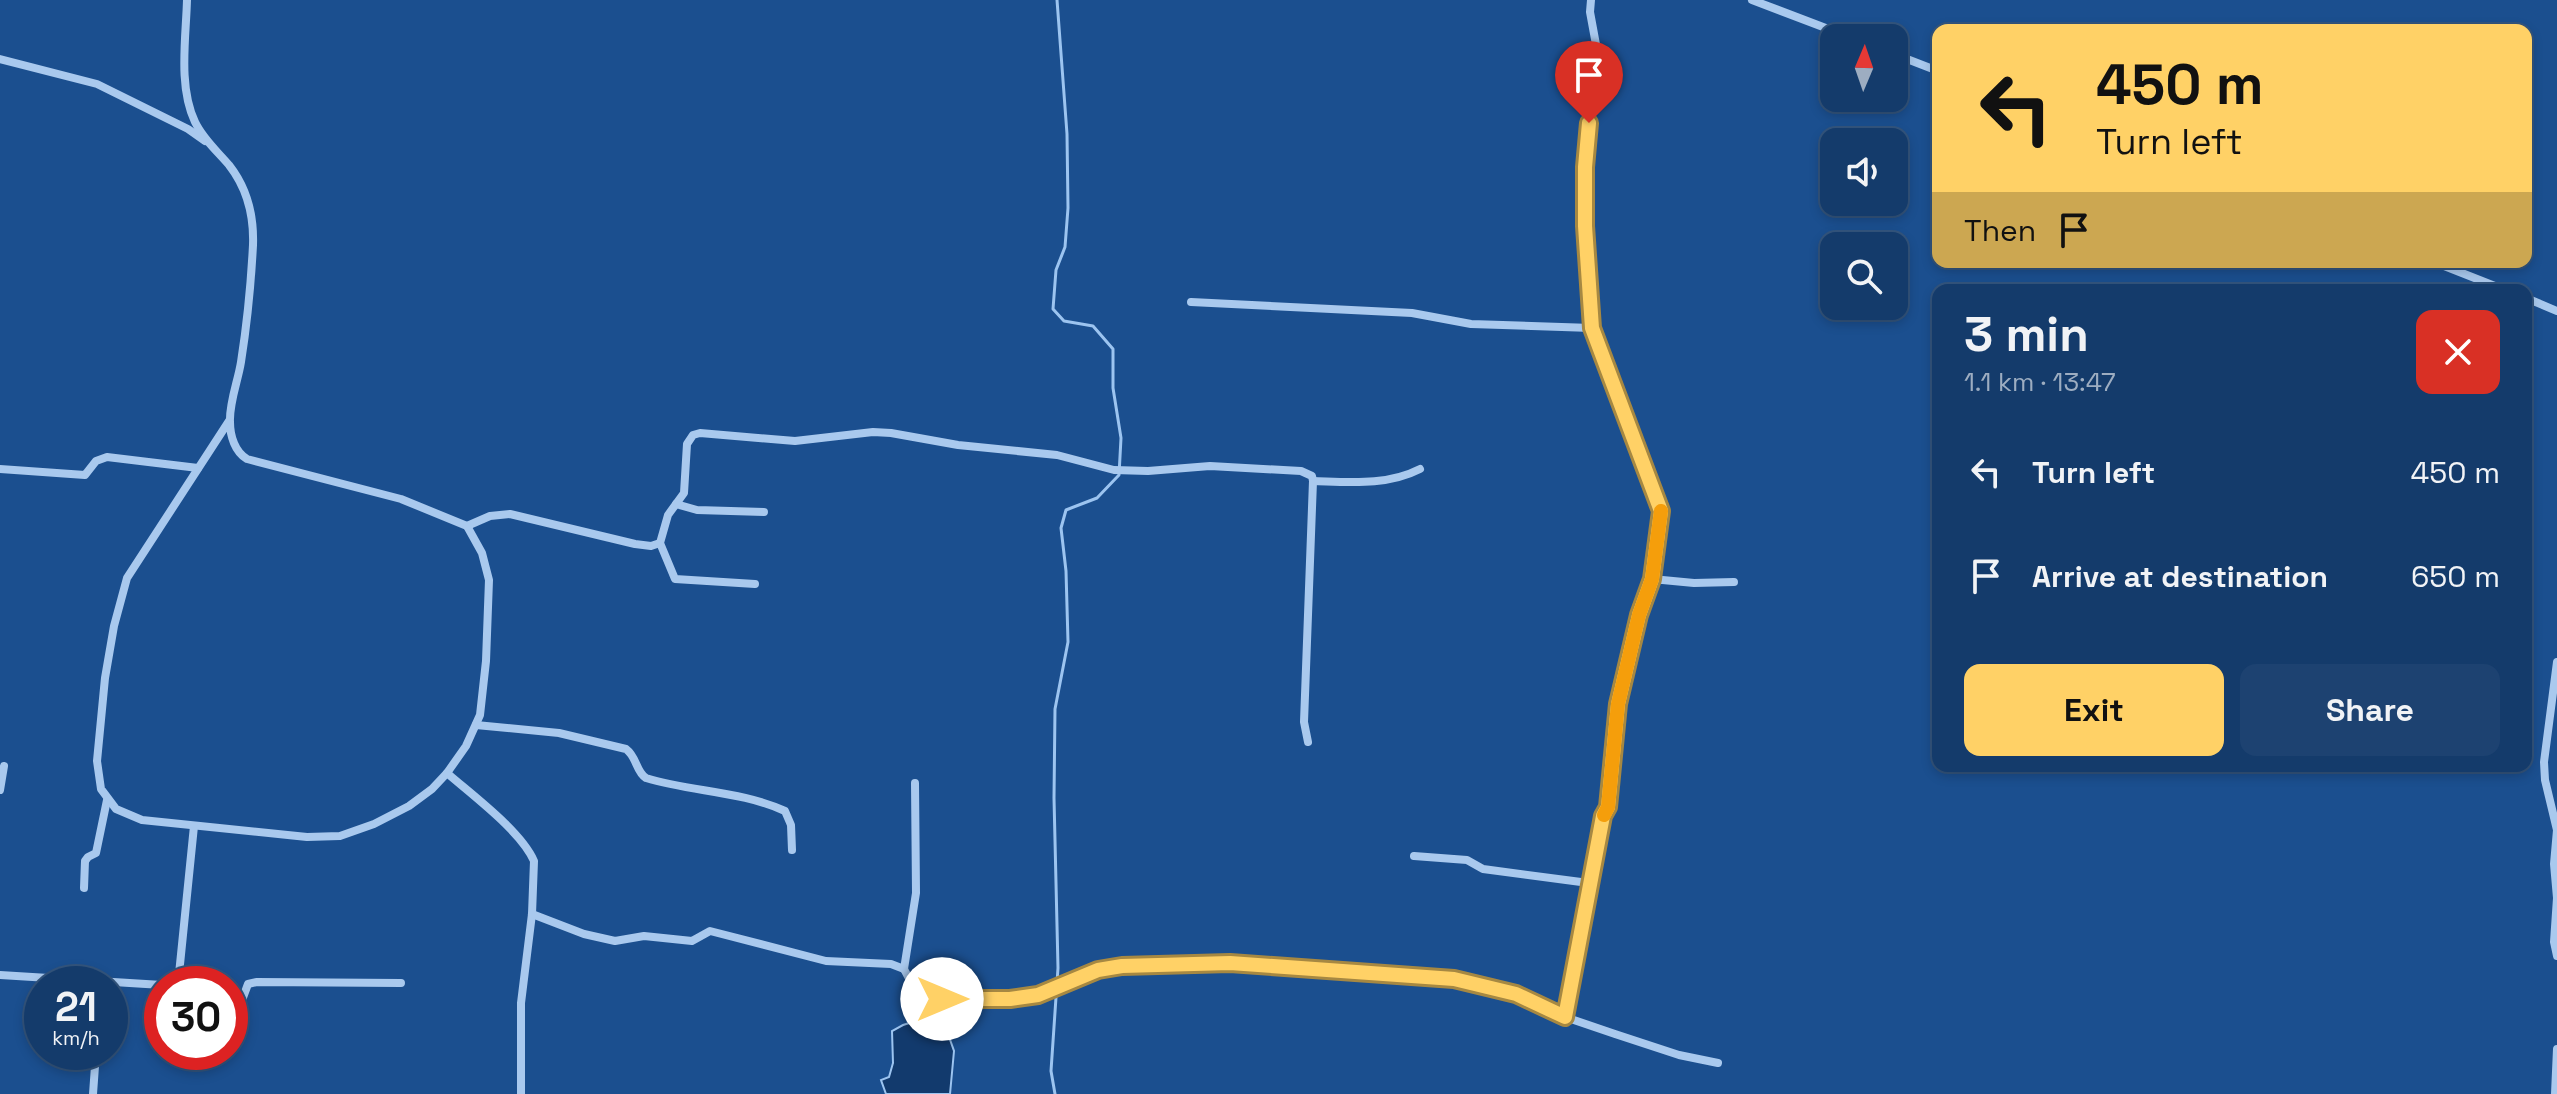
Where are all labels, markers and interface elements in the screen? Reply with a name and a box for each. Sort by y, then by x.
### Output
north arrow [1820,24,1908,112]
map controls [1820,24,1908,320]
pin [1555,41,1623,123]
text: 450 m [2096,49,2264,120]
icon: arrive [1567,53,1611,97]
icon: left [1964,56,2068,160]
text: Turn left [2096,119,2243,165]
button: sound [1820,128,1908,216]
icon: arrive [2052,208,2096,252]
text: Then [1964,211,2036,250]
button: search [1820,232,1908,320]
text: 3 min [1964,304,2089,365]
button: close [2416,310,2500,394]
text: 1.1 km · 13:47 [1964,365,2116,399]
icon: left [1964,450,2008,494]
text: Turn left [2032,453,2155,492]
text: 450 m [2411,453,2500,492]
icon: arrive [1964,554,2008,598]
text: Arrive at destination [2032,557,2328,596]
text: 650 m [2411,557,2500,596]
button: Exit [1964,664,2224,756]
button: Share [2240,664,2500,756]
position arrow [900,957,984,1041]
speed limit sign: 30 [144,966,248,1070]
text: 21 [55,982,97,1033]
text: km/h [52,1025,100,1051]

